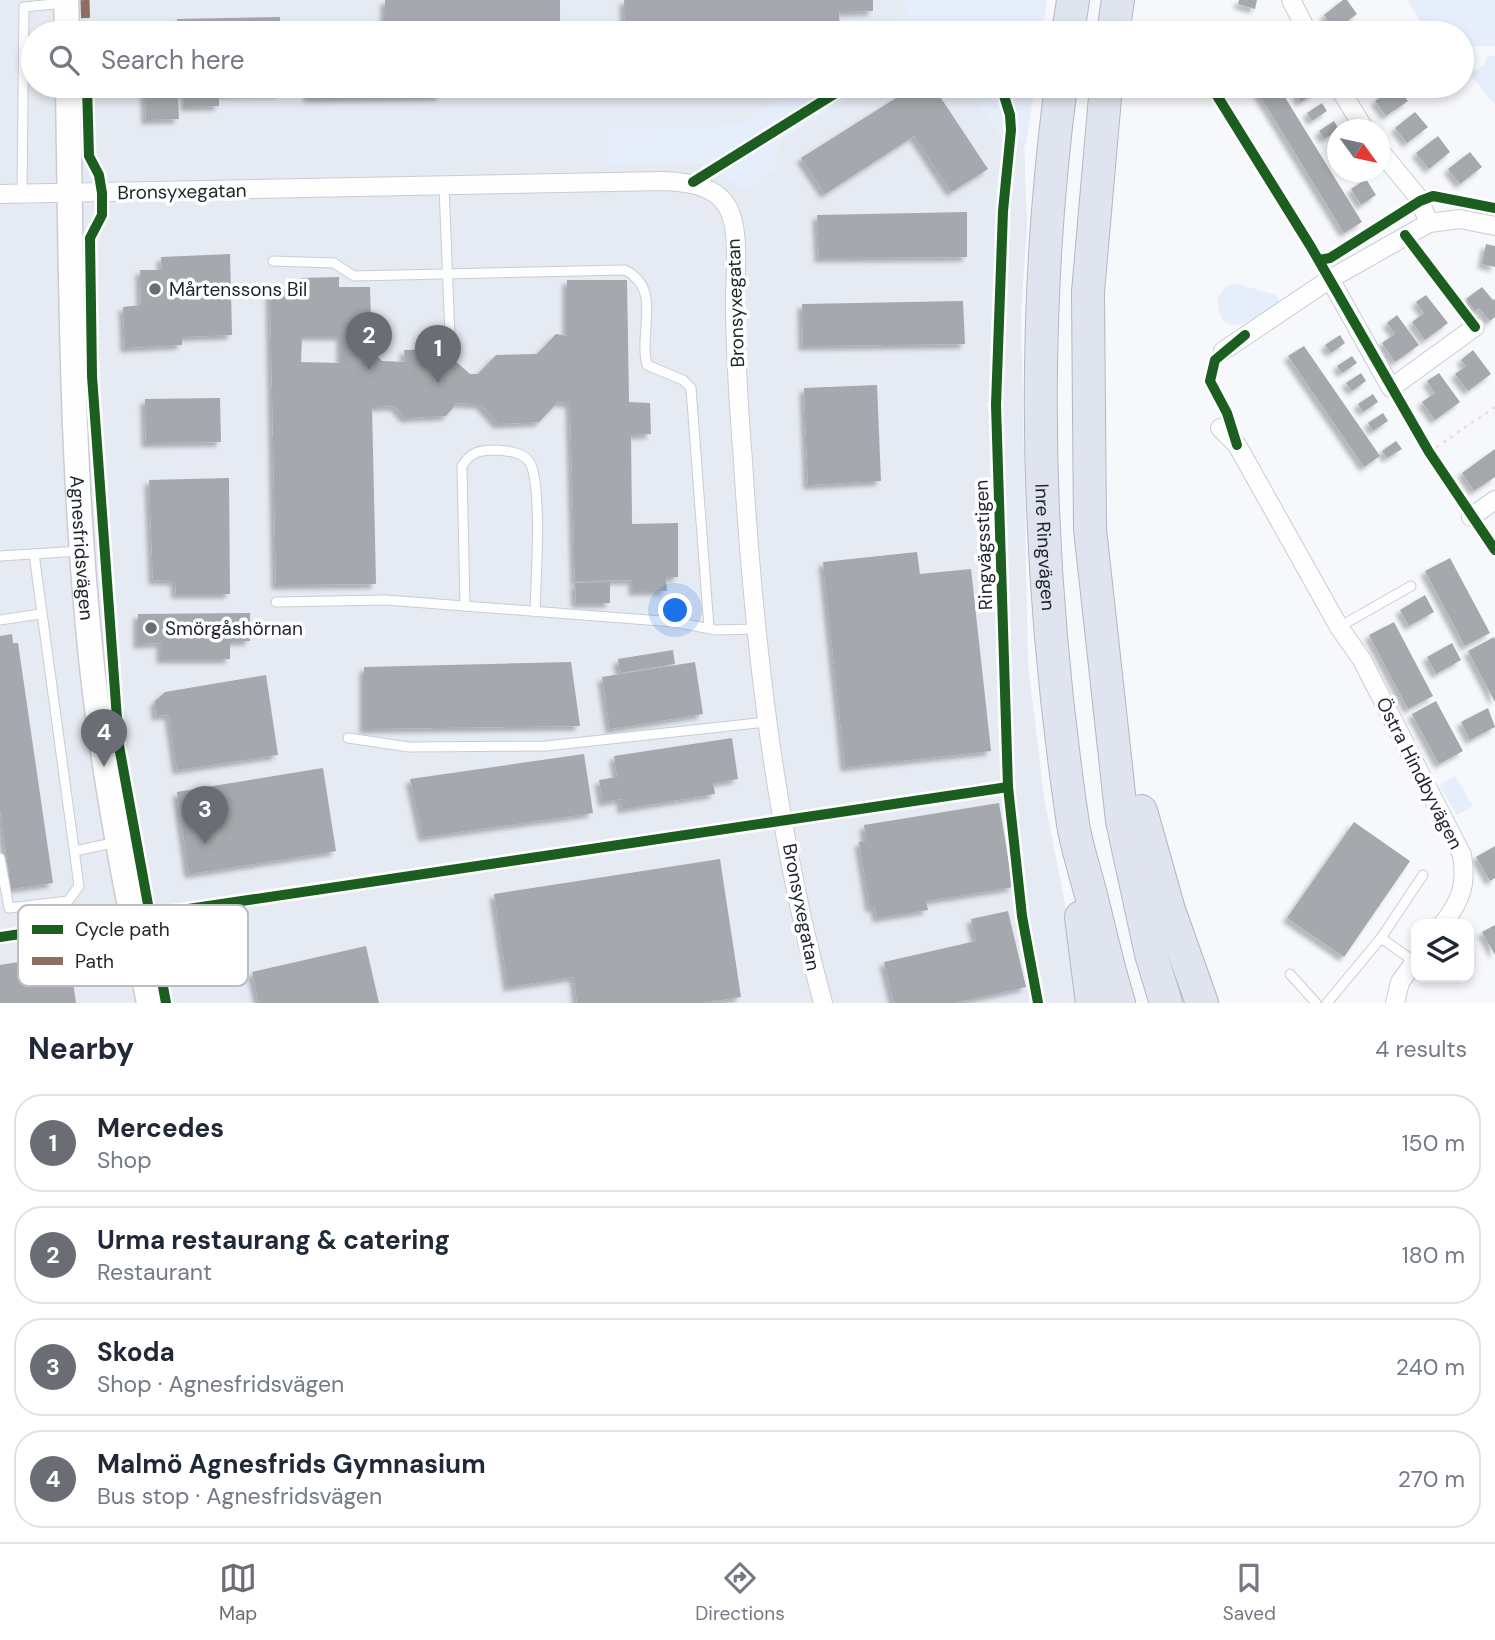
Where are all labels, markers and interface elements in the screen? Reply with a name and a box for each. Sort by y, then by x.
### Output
search box [21,21,1474,98]
icon: search [45,41,83,79]
text: Search here [101,43,244,77]
north arrow [1327,119,1390,182]
street label: Bronsyxegatan [117,178,247,205]
street label: Bronsyxegatan [721,238,750,368]
place label: Mårtenssons Bil [169,277,307,302]
marker: Mårtenssons Bil [147,281,163,297]
pin: 2 [346,312,392,370]
pin: 1 [415,325,461,383]
street label: Agnesfridsvägen [64,475,99,621]
street label: Ringvägsstigen [969,479,998,611]
street label: Inre Ringvägen [1029,483,1061,611]
your location [658,593,692,627]
place label: Smörgåshörnan [165,616,303,641]
marker: Smörgåshörnan [143,620,159,636]
street label: Östra Hindbyvägen [1370,693,1469,854]
pin: 4 [81,709,127,767]
pin: 3 [182,786,228,844]
street label: Bronsyxegatan [777,841,826,973]
legend [18,905,248,986]
text: Cycle path [75,917,170,942]
map controls [1411,919,1474,982]
button: layers [1411,919,1474,982]
text: Path [75,949,114,974]
text: Nearby [28,1029,134,1068]
text: 4 results [1375,1034,1467,1064]
text: Mercedes [97,1111,224,1145]
text: 1 [49,1128,57,1158]
text: 150 m [1401,1128,1465,1158]
text: Shop [97,1145,152,1175]
text: Urma restaurang & catering [97,1223,450,1257]
text: 2 [46,1240,60,1270]
text: 180 m [1401,1240,1465,1270]
text: Restaurant [97,1257,212,1287]
text: Skoda [97,1335,175,1369]
text: 3 [46,1352,60,1382]
text: 240 m [1396,1352,1465,1382]
text: Shop · Agnesfridsvägen [97,1369,344,1399]
text: Malmö Agnesfrids Gymnasium [97,1447,486,1481]
text: 4 [46,1464,60,1494]
text: 270 m [1398,1464,1465,1494]
text: Bus stop · Agnesfridsvägen [97,1481,382,1511]
tab: Map [219,1559,257,1626]
tab: Directions [695,1559,785,1626]
tab: Saved [1223,1559,1276,1626]

